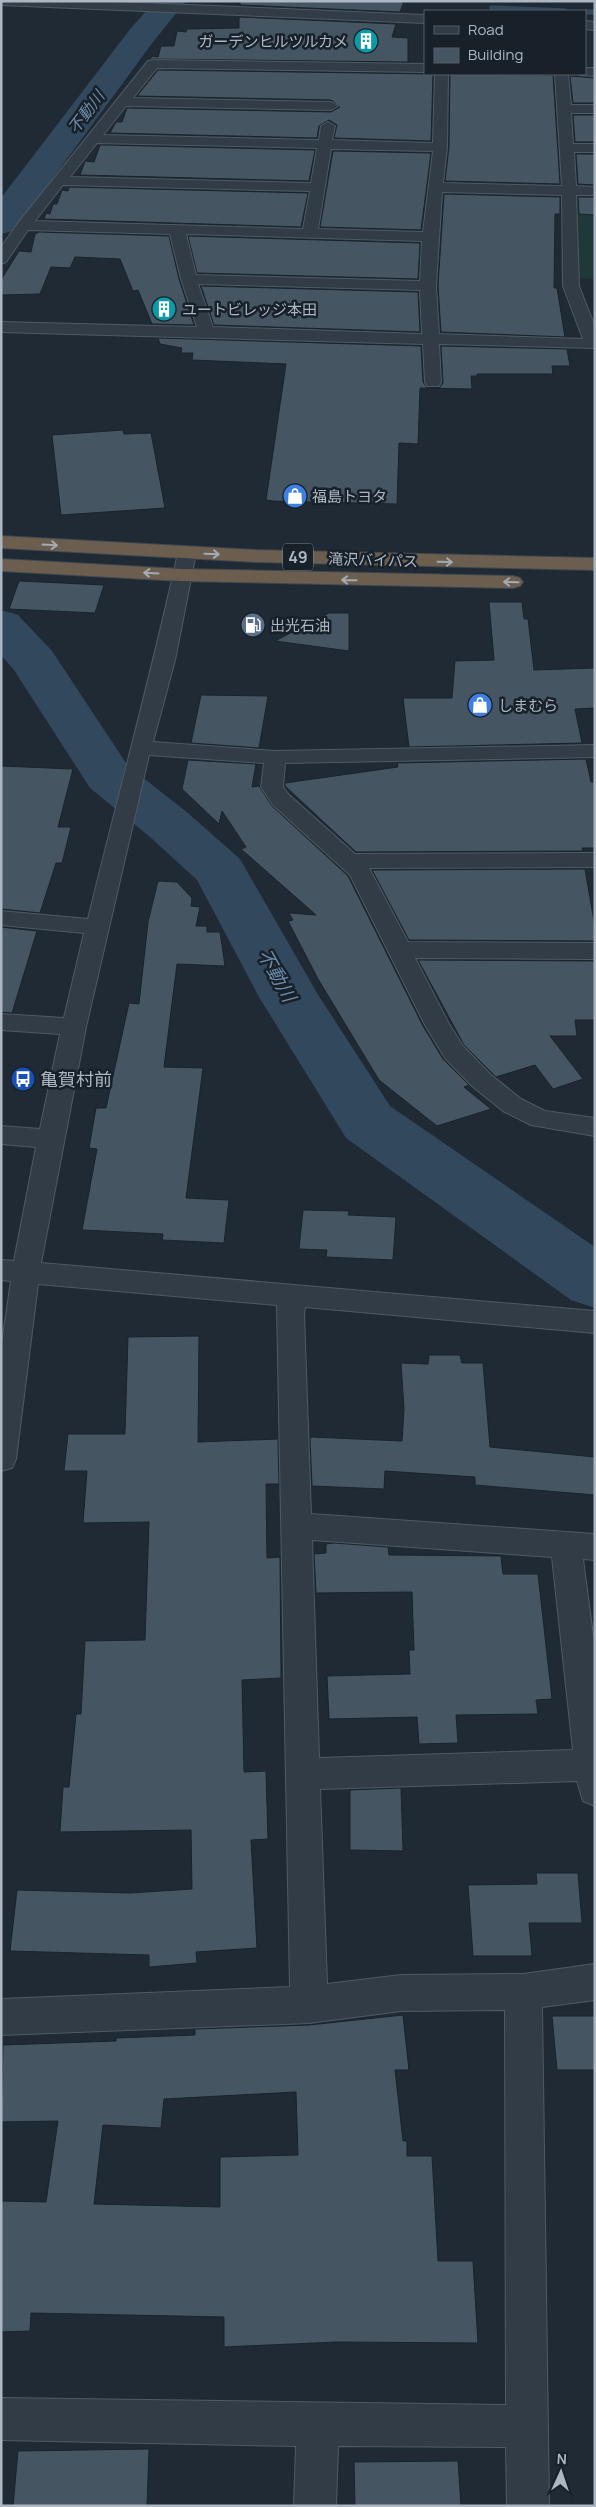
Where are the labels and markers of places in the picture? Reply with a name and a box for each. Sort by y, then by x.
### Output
building icon: ガーデンヒルツルカメ [353,28,379,54]
place label: ガーデンヒルツルカメ [198,31,348,52]
building icon: ユートビレッジ本田 [151,296,177,322]
place label: ユートビレッジ本田 [182,299,317,320]
shop icon: 福島トヨタ [282,483,308,509]
place label: 福島トヨタ [312,486,387,507]
fuel station icon: 出光石油 [240,612,266,638]
place label: 出光石油 [270,615,330,636]
shop icon: しまむら [467,692,493,718]
place label: しまむら [498,695,558,716]
bus stop icon: 亀賀村前 [10,1066,36,1092]
place label: 亀賀村前 [40,1067,112,1091]

